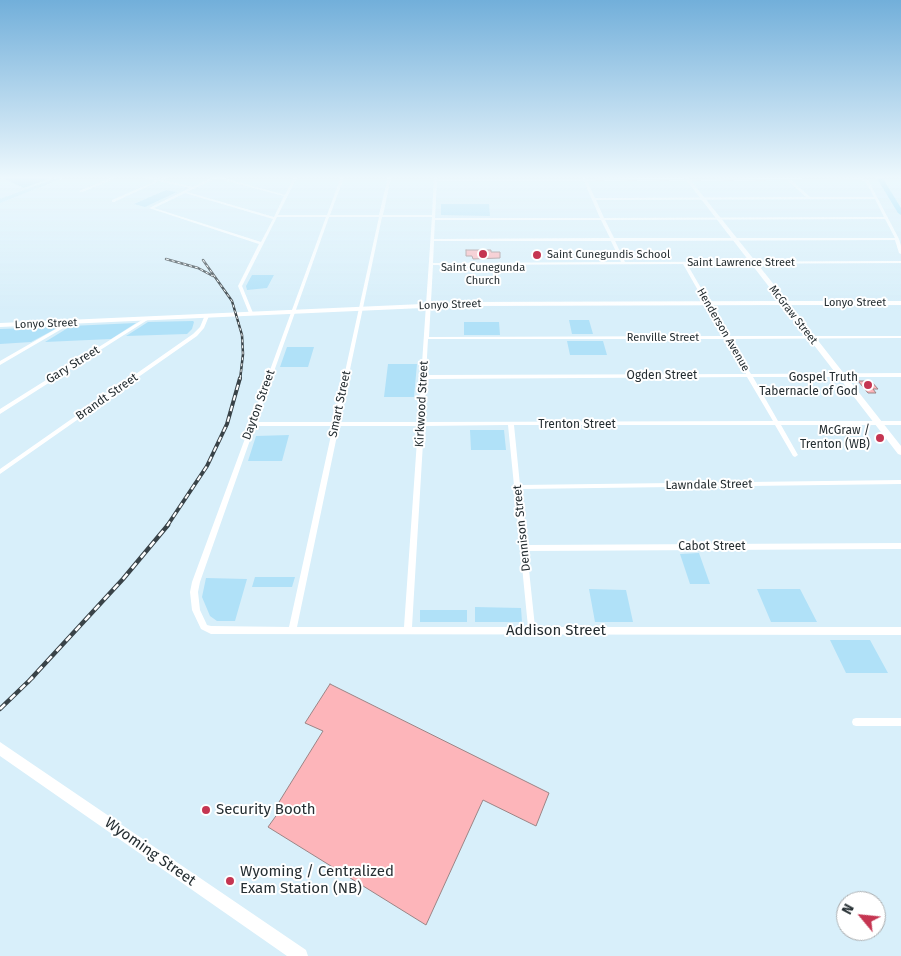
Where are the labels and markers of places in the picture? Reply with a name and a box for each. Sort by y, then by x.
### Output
marker: Saint Cunegunda Church [477,248,489,260]
place label: Saint Cunegundis School [547,248,670,262]
marker: Saint Cunegundis School [531,249,543,261]
place label: Saint Cunegunda Church [441,261,525,287]
place label: Gospel Truth Tabernacle of God [759,371,858,399]
marker: Gospel Truth Tabernacle of God [862,379,874,391]
place label: McGraw / Trenton (WB) [800,424,870,452]
marker: McGraw / Trenton (WB) [874,432,886,444]
place label: Security Booth [216,801,316,819]
marker: Security Booth [200,804,212,816]
place label: Wyoming / Centralized Exam Station (NB) [240,863,394,898]
marker: Wyoming / Centralized Exam Station (NB) [224,875,236,887]

